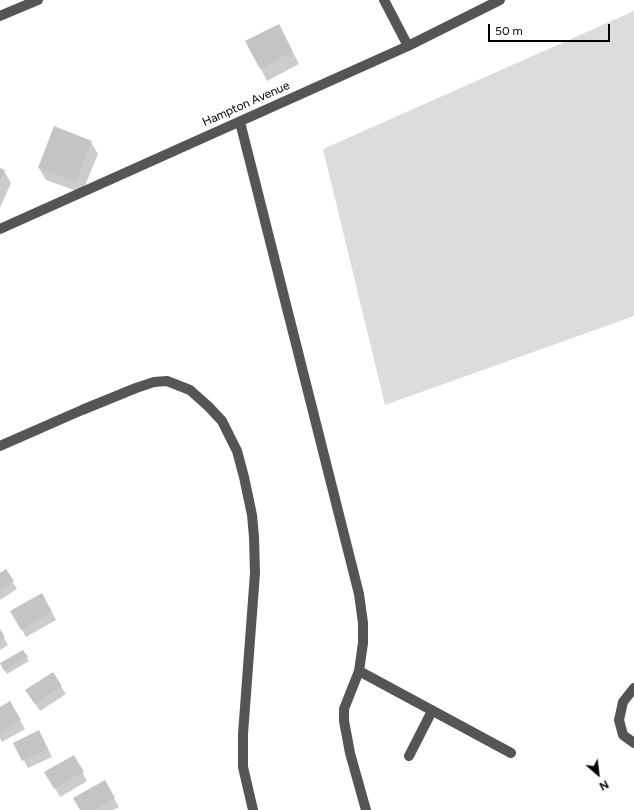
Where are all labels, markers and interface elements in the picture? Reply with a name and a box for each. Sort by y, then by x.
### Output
scale bar [490,16,612,42]
text: 50 m [495,24,523,38]
street label: Hampton Avenue [200,78,292,130]
north arrow [578,754,618,794]
text: N [597,777,611,793]

